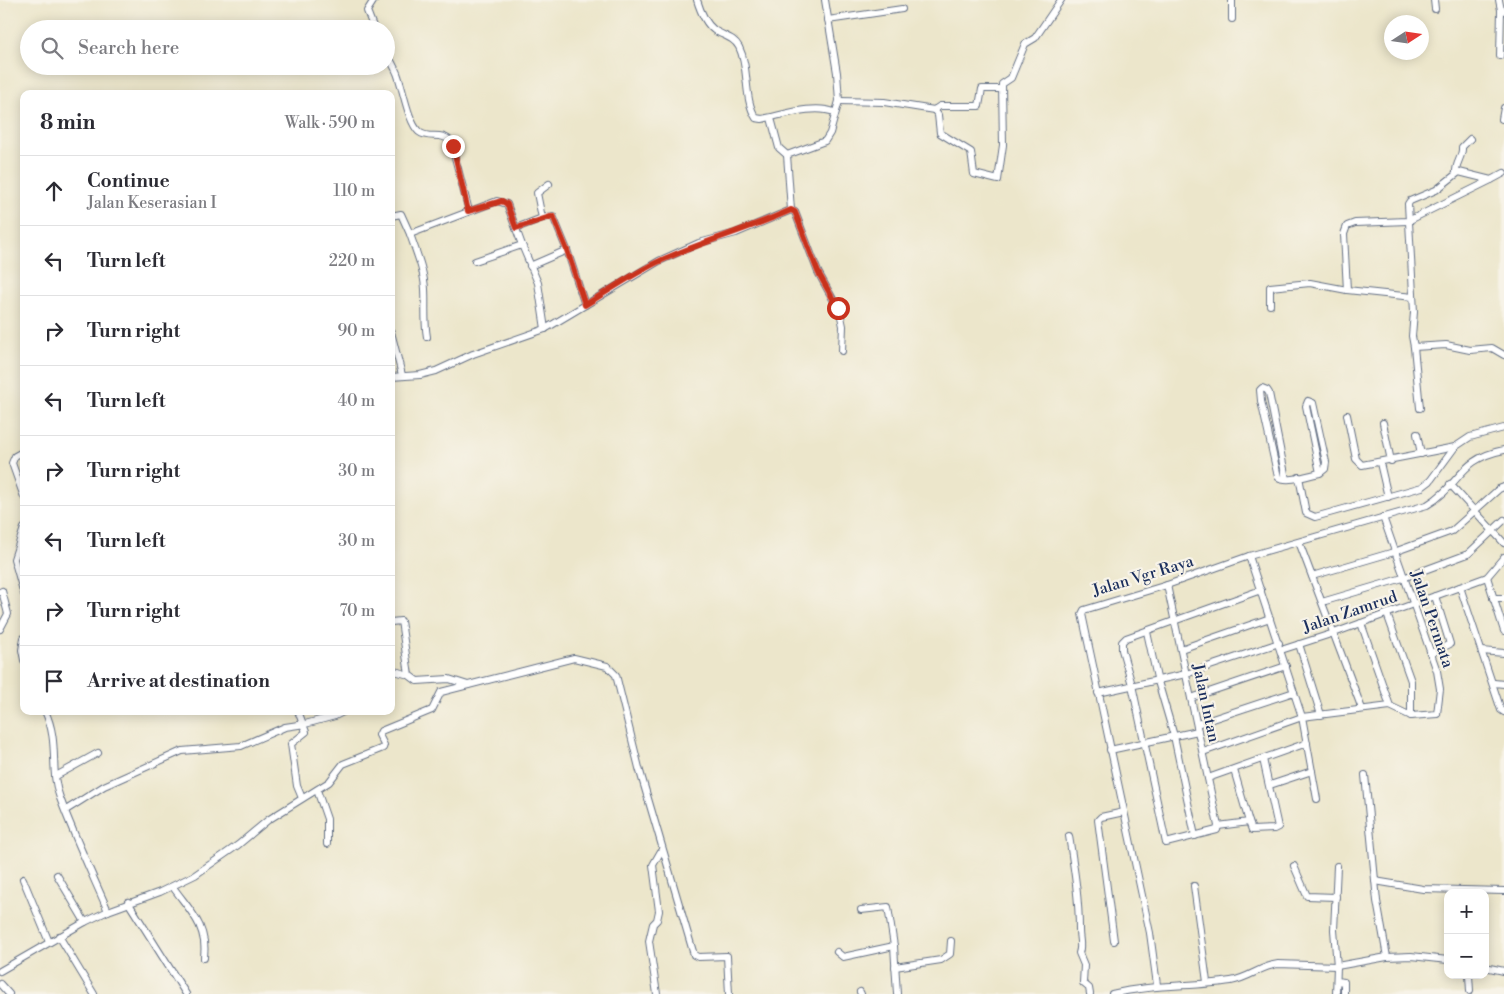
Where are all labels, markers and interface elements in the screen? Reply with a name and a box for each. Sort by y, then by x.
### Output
north arrow [1384,15,1429,60]
search box [20,20,395,75]
icon: search [38,34,66,62]
text: Search here [78,36,179,60]
text: 8 min [40,110,95,136]
text: Walk · 590 m [285,113,375,133]
route end [442,135,465,158]
text: Continue [87,169,170,193]
icon: ahead [40,177,68,205]
text: 110 m [333,181,375,201]
text: Jalan Keserasian I [87,193,217,213]
icon: left [40,247,68,275]
text: Turn left [87,249,166,273]
text: 220 m [329,251,375,271]
route start [827,297,850,320]
icon: right [40,317,68,345]
text: Turn right [87,319,180,343]
text: 90 m [337,321,375,341]
icon: left [40,387,68,415]
text: Turn left [87,389,166,413]
text: 40 m [338,391,375,411]
icon: right [40,457,68,485]
text: Turn right [87,459,180,483]
text: 30 m [338,461,375,481]
icon: left [40,527,68,555]
text: Turn left [87,529,166,553]
text: 30 m [338,531,375,551]
street label: Jalan Vgr Raya [1089,551,1197,601]
street label: Jalan Permata [1406,567,1458,671]
street label: Jalan Zamrud [1299,586,1400,638]
icon: right [40,597,68,625]
text: Turn right [87,599,180,623]
text: 70 m [339,601,375,621]
street label: Jalan Intan [1188,661,1224,745]
icon: arrive [40,667,68,695]
text: Arrive at destination [87,669,270,693]
map controls [1444,889,1489,979]
button: + [1444,889,1489,934]
button: − [1444,934,1489,979]

